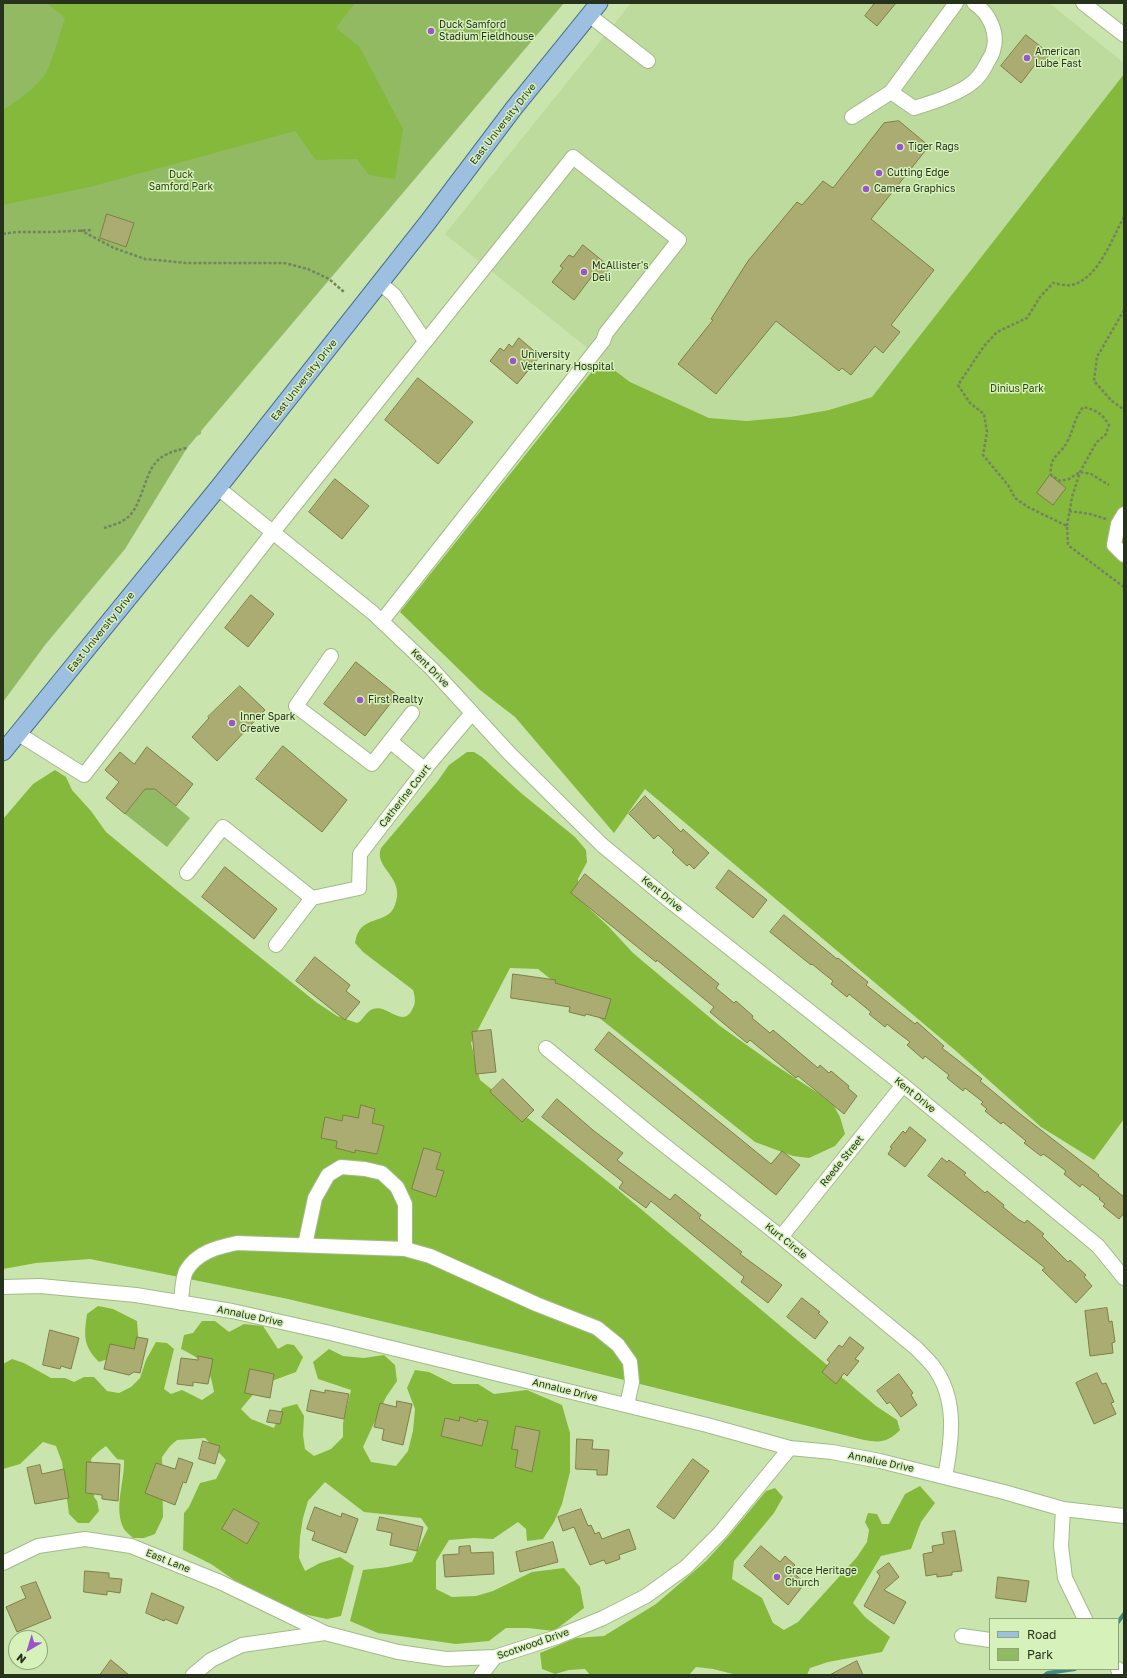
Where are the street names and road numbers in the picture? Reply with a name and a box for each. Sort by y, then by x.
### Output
street label: East University Drive [468,81,538,167]
street label: East University Drive [269,337,339,423]
street label: East University Drive [65,589,137,675]
street label: Kent Drive [408,646,452,690]
street label: Catherine Court [377,762,433,830]
street label: Kent Drive [639,874,685,914]
street label: Kent Drive [892,1075,938,1115]
street label: Reede Street [818,1133,866,1189]
street label: Kurt Circle [762,1220,810,1262]
street label: Annalue Drive [216,1303,284,1329]
street label: Annalue Drive [531,1376,599,1404]
street label: Annalue Drive [847,1449,915,1475]
street label: East Lane [144,1547,192,1575]
street label: Scotwood Drive [495,1626,571,1662]

